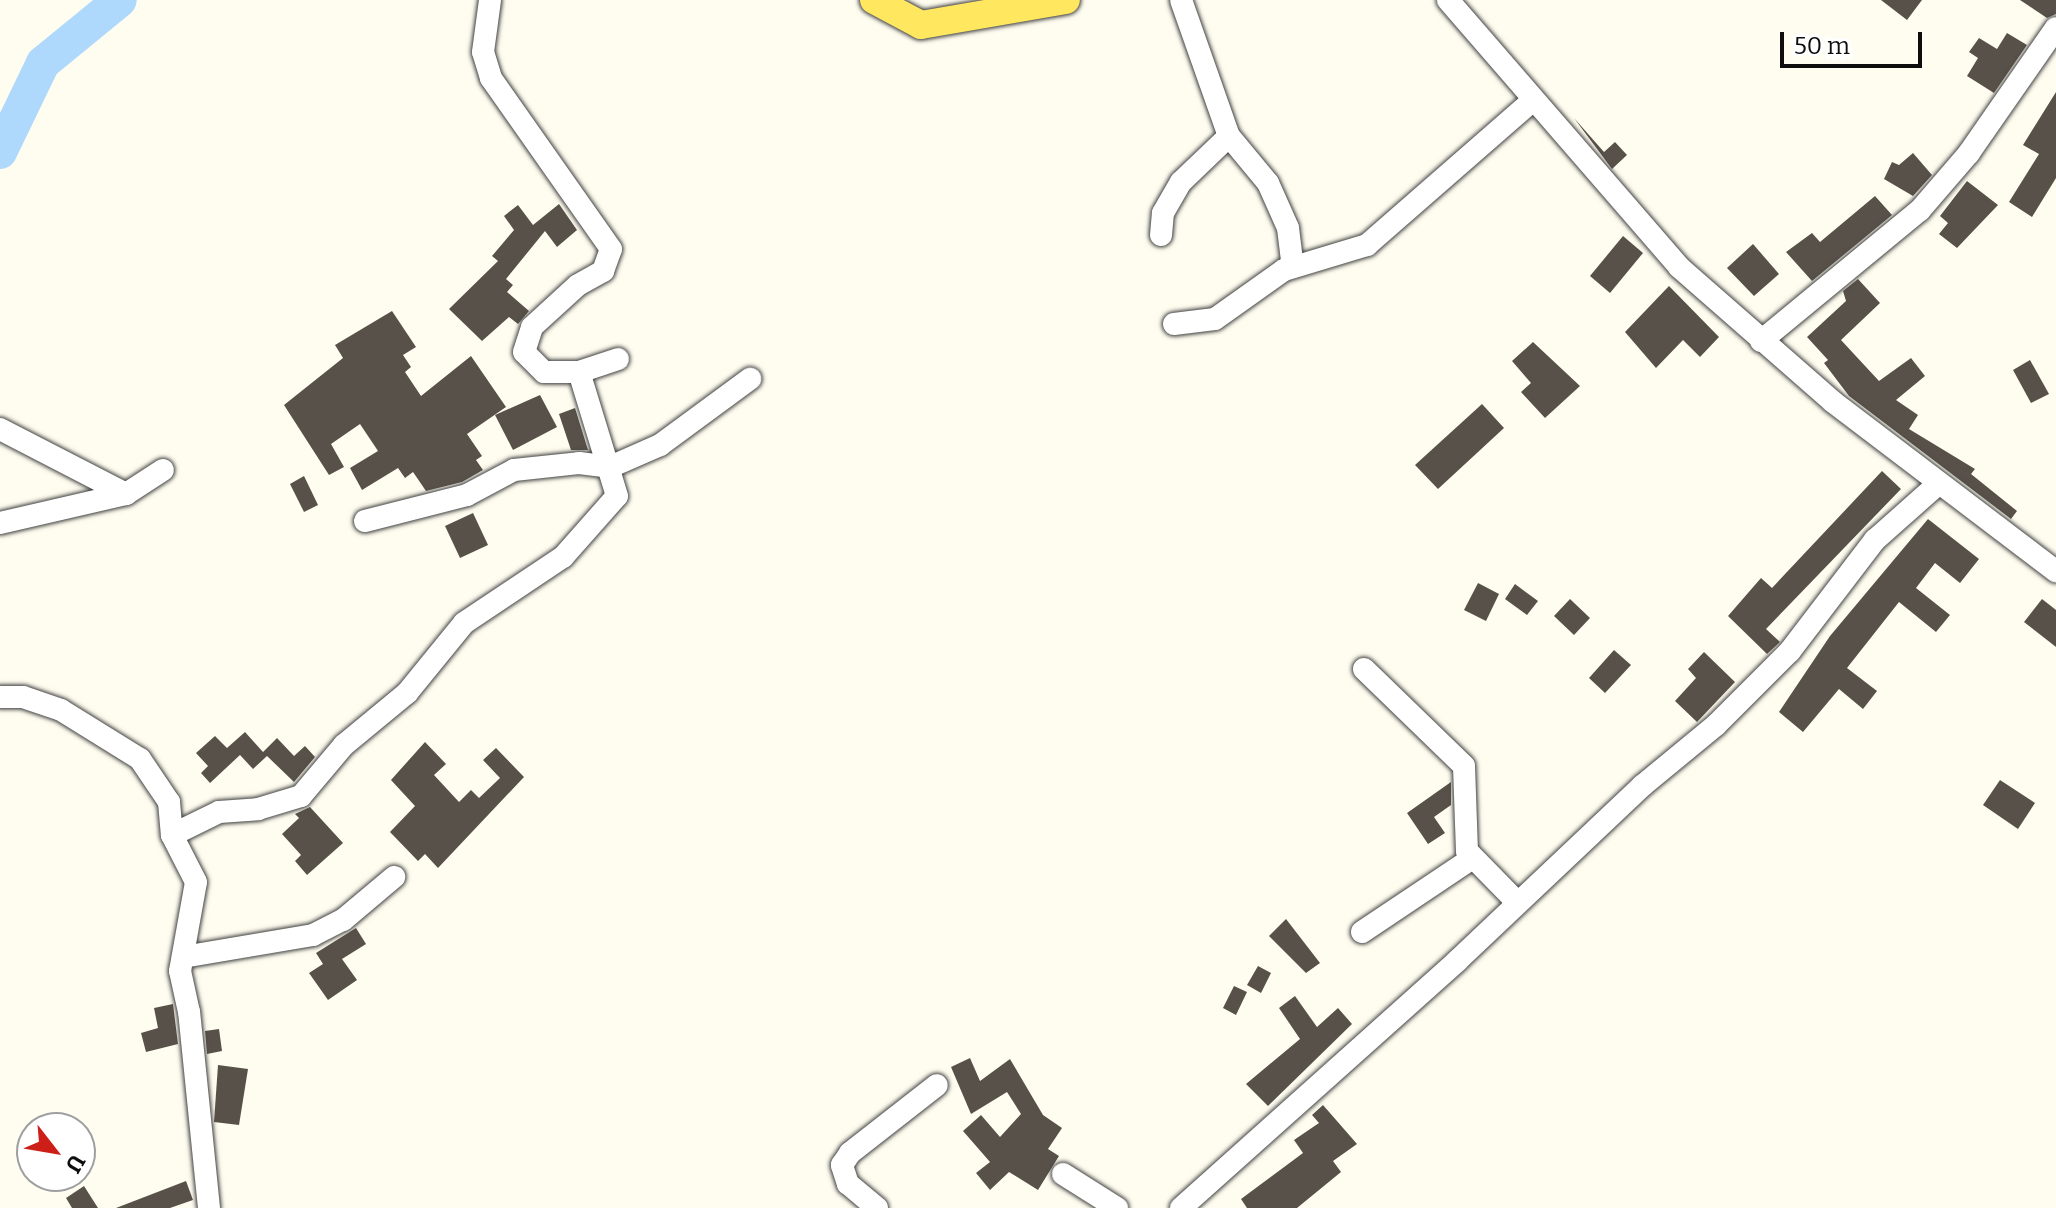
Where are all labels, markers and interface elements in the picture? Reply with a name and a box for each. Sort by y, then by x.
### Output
scale bar [1784,16,1926,66]
text: 50 m [1794,32,1850,60]
north arrow [16,1112,96,1192]
text: U [60,1150,91,1178]

